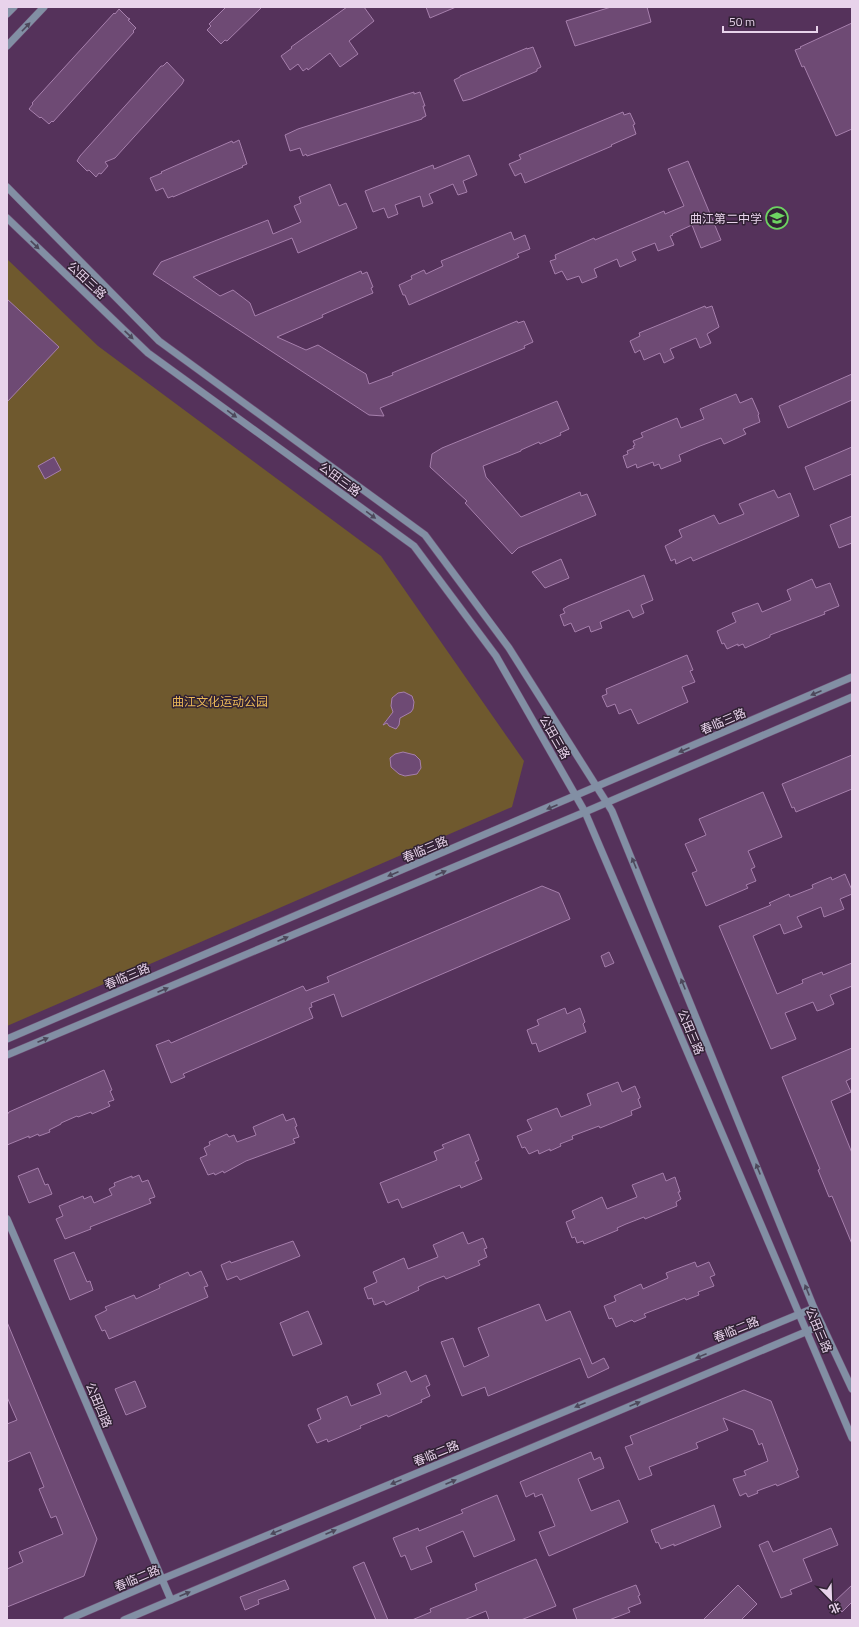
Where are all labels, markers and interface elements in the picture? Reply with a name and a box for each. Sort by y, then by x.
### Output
scale bar [723,8,817,34]
text: 50 m [729,12,755,31]
one-way arrow [21,22,31,32]
school or university icon: 曲江第二中学 [764,205,790,231]
place label: 曲江第二中学 [690,209,762,228]
one-way arrow [30,240,40,250]
street label: 公田三路 [63,257,111,303]
one-way arrow [124,330,134,340]
one-way arrow [227,410,237,418]
street label: 公田三路 [315,457,365,501]
one-way arrow [366,511,377,519]
one-way arrow [811,690,822,696]
park label: 曲江文化运动公园 [172,692,268,711]
street label: 春临三路 [697,703,749,739]
street label: 公田三路 [535,711,575,763]
one-way arrow [678,747,689,753]
one-way arrow [546,804,557,810]
street label: 春临三路 [399,831,451,867]
one-way arrow [630,857,636,869]
one-way arrow [436,869,448,875]
one-way arrow [387,872,399,878]
one-way arrow [277,936,289,942]
street label: 春临三路 [101,958,153,994]
one-way arrow [679,977,685,989]
one-way arrow [157,987,168,993]
street label: 公田三路 [673,1006,709,1058]
one-way arrow [37,1037,49,1043]
one-way arrow [754,1163,760,1175]
one-way arrow [803,1283,809,1295]
street label: 公田三路 [801,1304,837,1356]
street label: 春临二路 [710,1311,762,1347]
one-way arrow [694,1353,706,1359]
street label: 公田四路 [81,1379,117,1431]
one-way arrow [629,1400,641,1406]
one-way arrow [574,1403,586,1409]
street label: 春临二路 [410,1435,462,1471]
one-way arrow [445,1478,457,1484]
one-way arrow [390,1479,401,1485]
one-way arrow [269,1529,281,1535]
one-way arrow [325,1529,336,1535]
street label: 春临二路 [111,1560,163,1596]
north arrow [811,1579,851,1619]
one-way arrow [180,1590,192,1596]
text: 北 [827,1599,843,1618]

